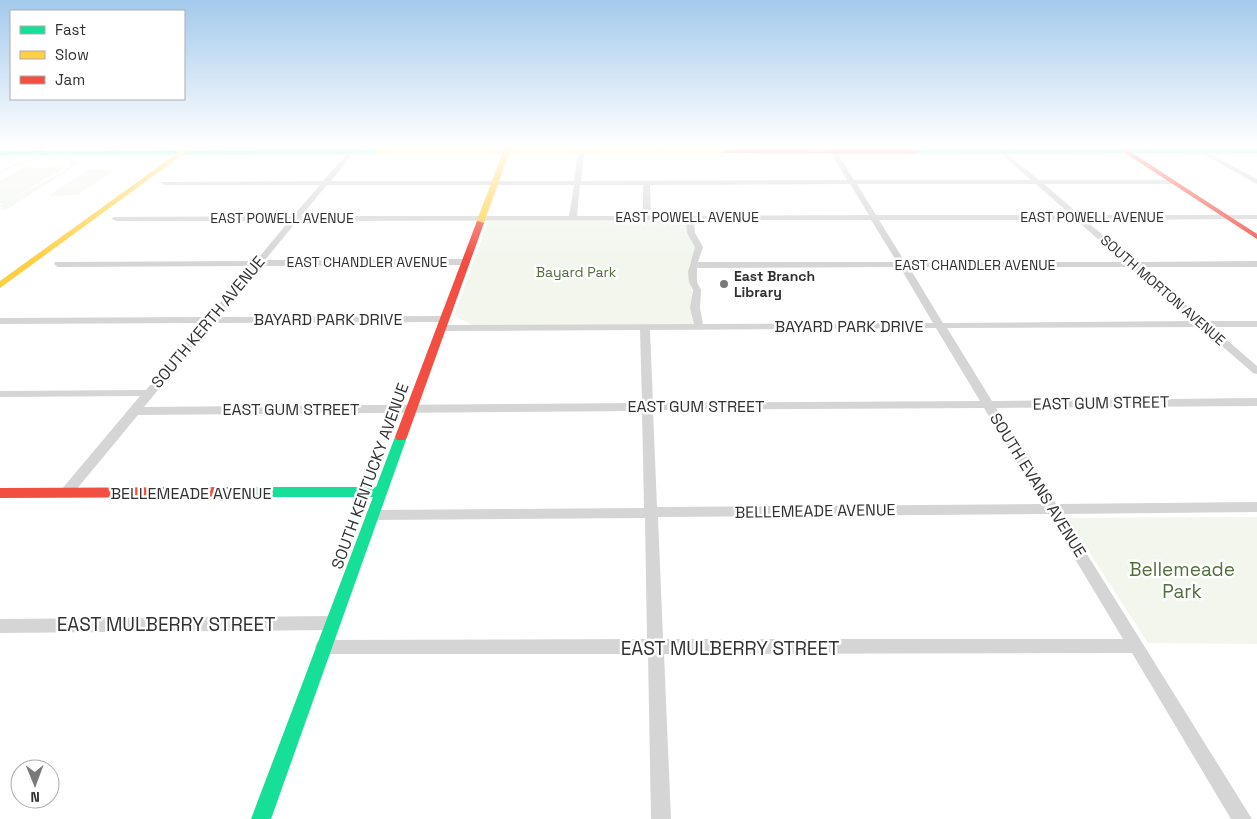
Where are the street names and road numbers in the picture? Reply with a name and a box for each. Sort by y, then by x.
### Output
street label: EAST POWELL AVENUE [615,208,759,226]
street label: EAST POWELL AVENUE [1020,208,1164,226]
street label: EAST POWELL AVENUE [210,209,354,227]
street label: SOUTH MORTON AVENUE [1097,231,1229,349]
street label: SOUTH KERTH AVENUE [147,252,269,392]
street label: EAST CHANDLER AVENUE [287,253,447,271]
street label: EAST CHANDLER AVENUE [895,256,1056,274]
street label: BAYARD PARK DRIVE [253,309,403,330]
street label: BAYARD PARK DRIVE [774,316,924,337]
street label: SOUTH KENTUCKY AVENUE [327,380,413,572]
street label: EAST GUM STREET [1032,391,1170,415]
street label: EAST GUM STREET [628,396,764,417]
street label: EAST GUM STREET [223,399,359,420]
street label: SOUTH EVANS AVENUE [985,409,1091,561]
street label: BELLEMEADE AVENUE [111,483,271,504]
street label: BELLEMEADE AVENUE [734,499,896,523]
street label: EAST MULBERRY STREET [57,612,275,637]
street label: EAST MULBERRY STREET [621,636,839,661]

